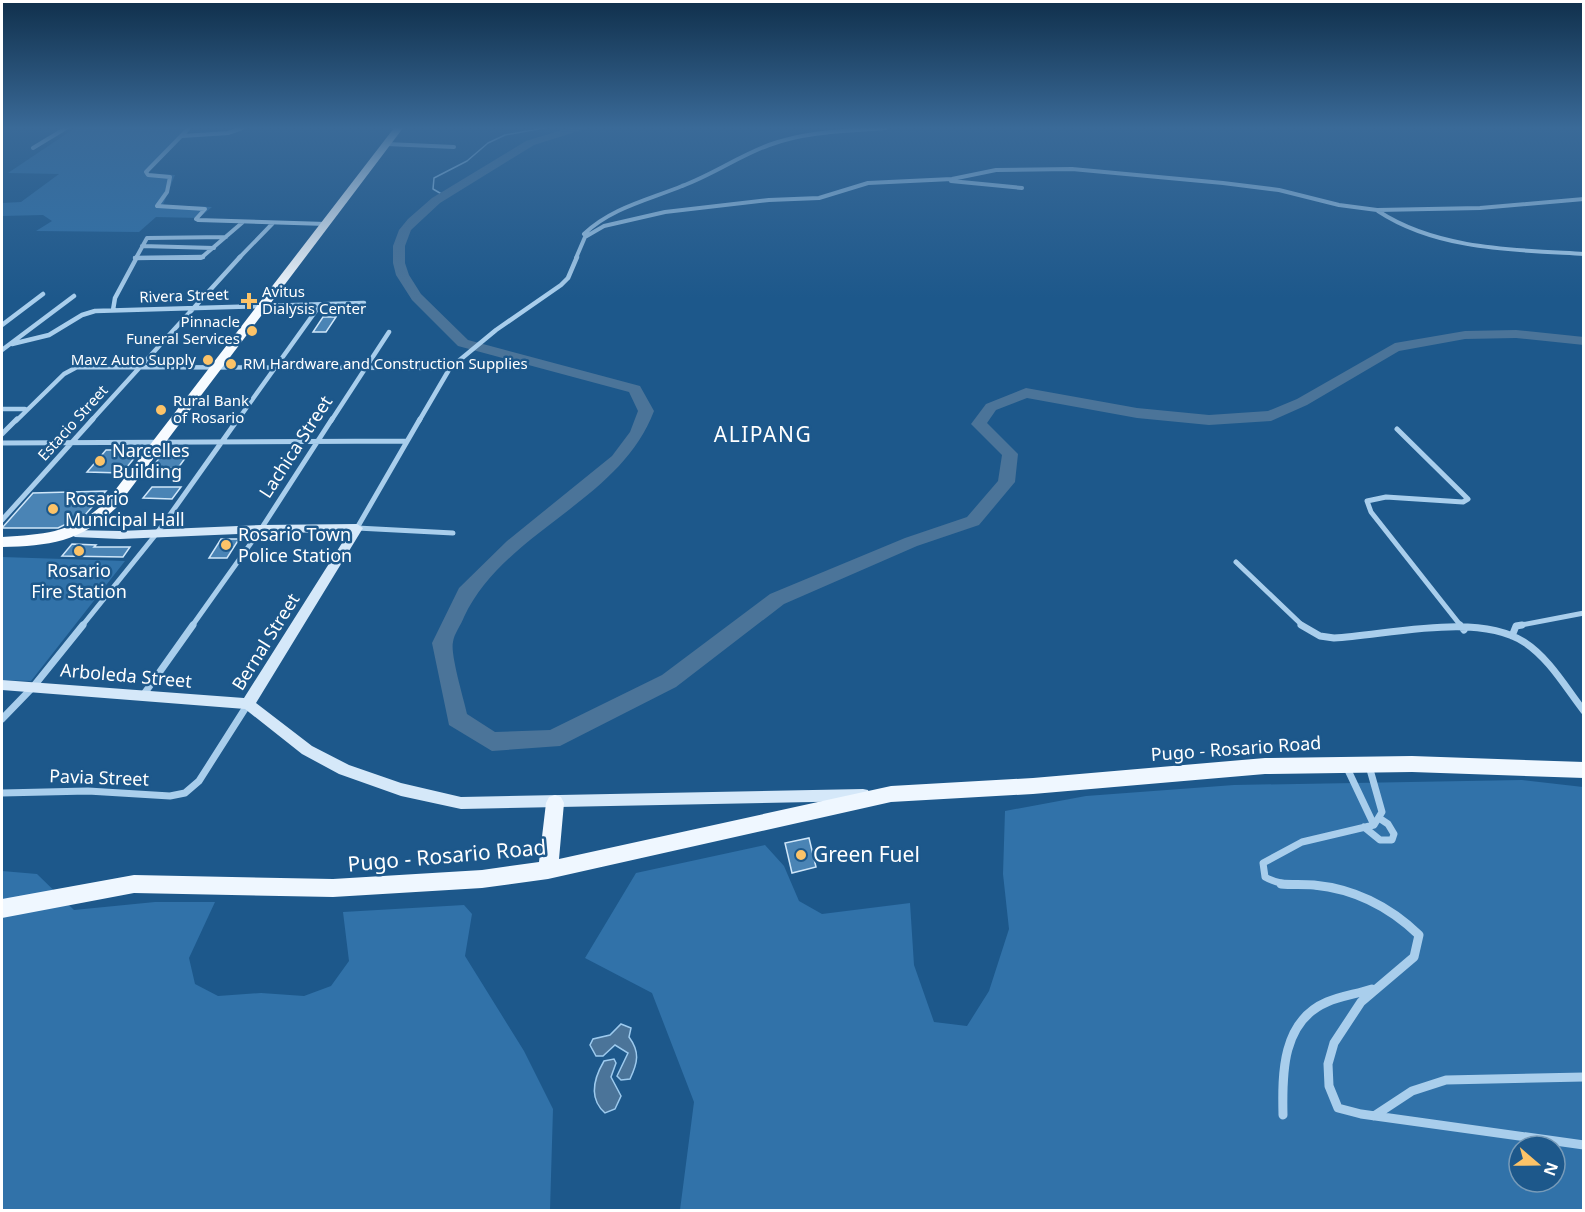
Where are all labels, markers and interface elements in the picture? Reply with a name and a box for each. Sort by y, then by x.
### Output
place label: Avitus Dialysis Center [262,281,366,318]
street label: Rivera Street [139,283,230,307]
marker: Avitus Dialysis Center [240,292,258,310]
place label: Pinnacle Funeral Services [126,311,240,348]
marker: Pinnacle Funeral Services [245,324,259,338]
place label: Mavz Auto Supply [71,349,196,369]
marker: Mavz Auto Supply [201,353,215,367]
place label: RM Hardware and Construction Supplies [243,353,528,373]
marker: RM Hardware and Construction Supplies [224,357,238,371]
street label: Estacio Street [33,380,112,464]
place label: Rural Bank of Rosario [173,390,249,427]
street label: Lachica Street [253,390,338,502]
marker: Rural Bank of Rosario [154,403,168,417]
district label: ALIPANG [714,420,812,448]
place label: Narcelles Building [112,438,190,483]
marker: Narcelles Building [93,454,107,468]
place label: Rosario Municipal Hall [65,486,185,531]
marker: Rosario Municipal Hall [46,502,60,516]
place label: Rosario Town Police Station [238,522,352,567]
marker: Rosario Town Police Station [219,538,233,552]
marker: Rosario Fire Station [72,544,86,558]
place label: Rosario Fire Station [31,558,127,603]
street label: Bernal Street [226,588,305,695]
street label: Arboleda Street [59,657,193,693]
street label: Pugo - Rosario Road [1150,730,1322,766]
street label: Pavia Street [49,763,150,791]
street label: Pugo - Rosario Road [346,832,547,878]
place label: Green Fuel [813,840,920,868]
marker: Green Fuel [794,848,808,862]
north arrow [1507,1134,1567,1194]
text: N [1539,1159,1564,1179]

